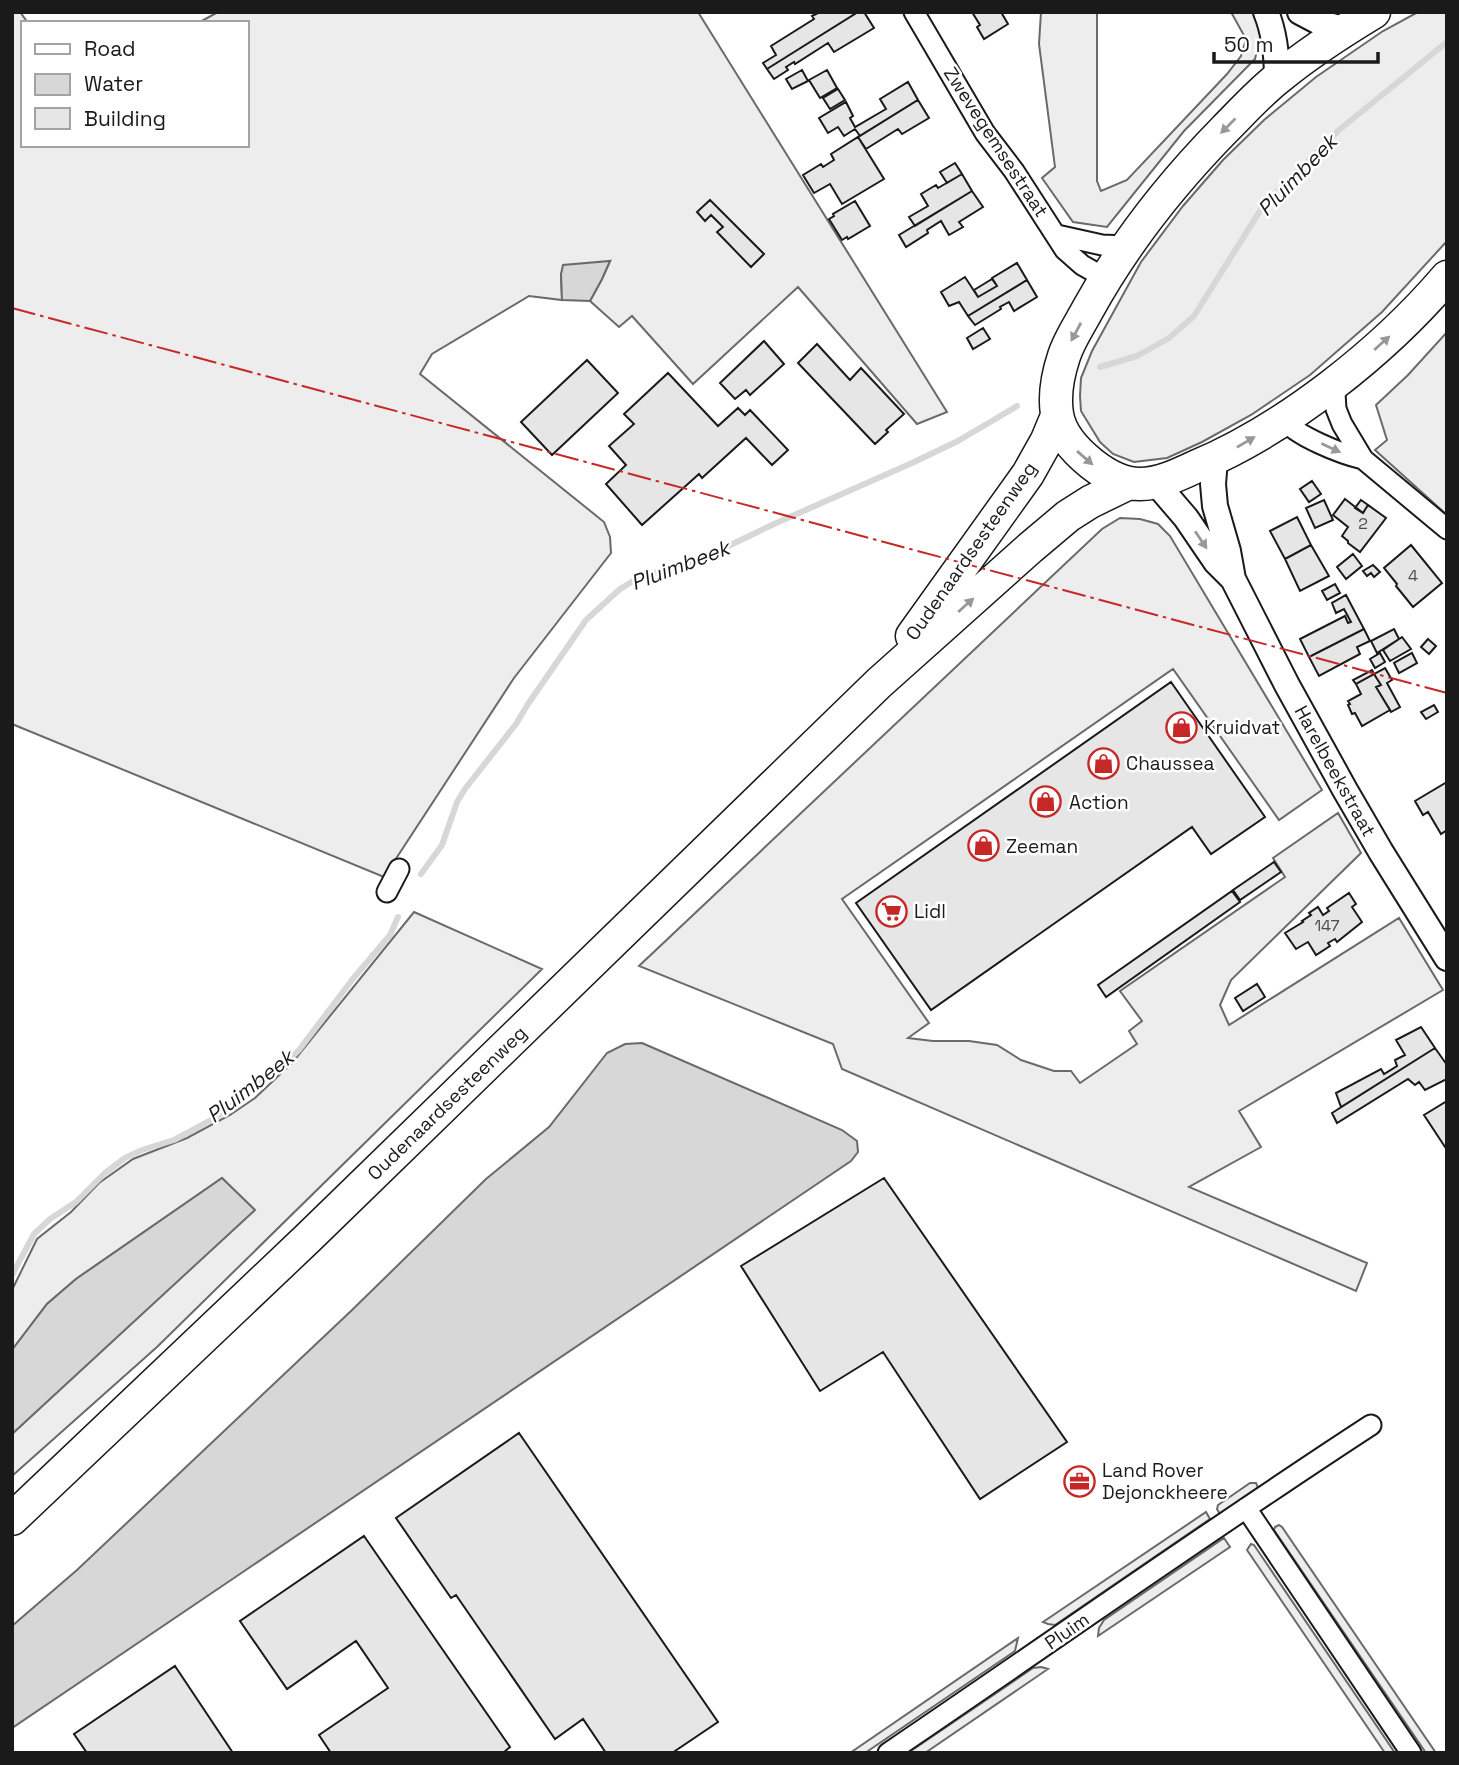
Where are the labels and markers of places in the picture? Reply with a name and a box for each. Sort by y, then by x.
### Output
shop icon: Kruidvat [1164,710,1198,744]
place label: Kruidvat [1204,715,1280,740]
shop icon: Chaussea [1086,746,1120,780]
place label: Chaussea [1126,751,1214,776]
shop icon: Action [1029,785,1063,819]
place label: Action [1069,790,1129,815]
shop icon: Zeeman [966,829,1000,863]
place label: Zeeman [1006,834,1078,859]
supermarket icon: Lidl [874,894,908,928]
place label: Lidl [914,899,946,924]
place label: Land Rover Dejonckheere [1102,1458,1228,1505]
office icon: Land Rover Dejonckheere [1062,1464,1096,1498]

